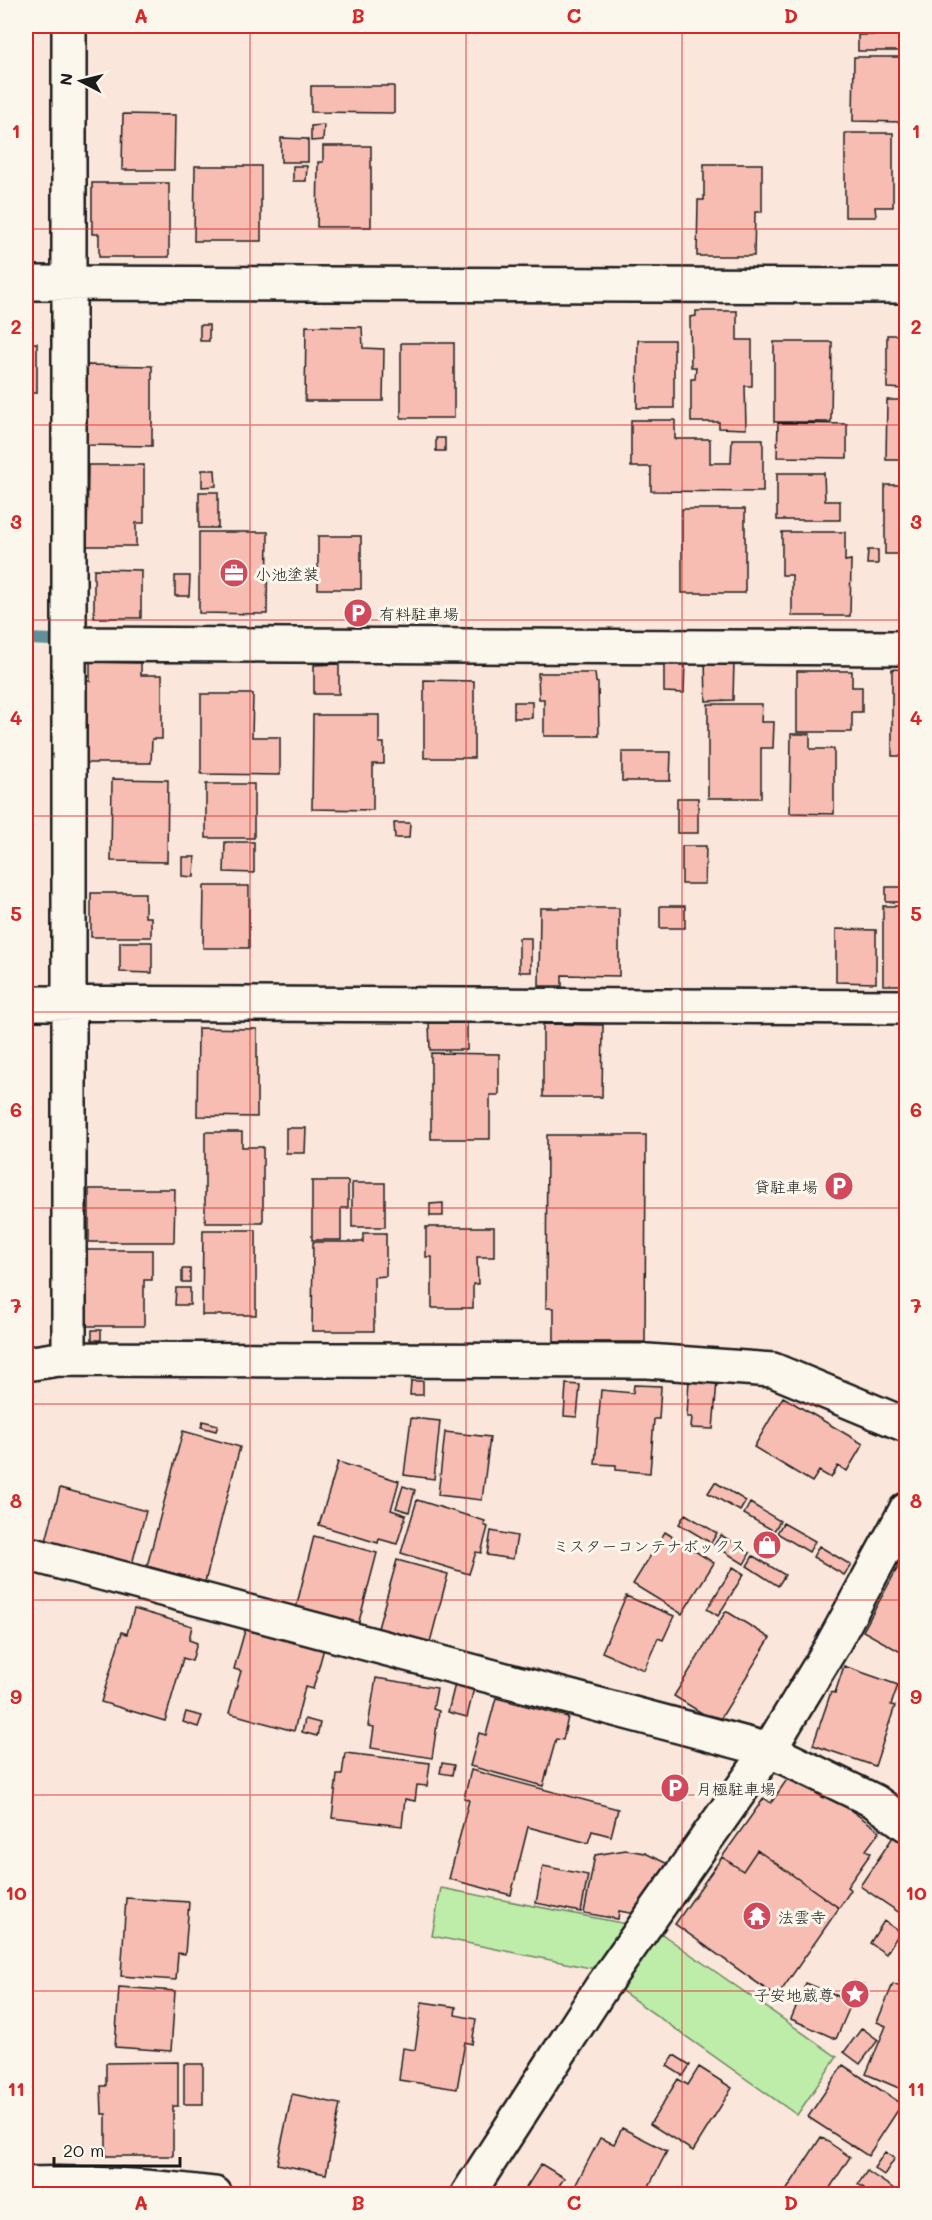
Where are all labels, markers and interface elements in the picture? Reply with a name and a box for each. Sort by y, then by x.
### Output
text: A [134,2,148,28]
text: B [351,2,365,28]
text: C [567,2,582,28]
text: D [784,2,798,28]
north arrow [51,51,111,111]
text: N [54,72,77,86]
text: 1 [12,117,20,143]
text: 1 [912,117,920,143]
text: 2 [10,313,22,339]
text: 2 [910,313,922,339]
text: 3 [10,508,22,534]
text: 3 [910,508,922,534]
office icon: 小池塗装 [218,557,250,589]
place label: 小池塗装 [255,563,319,584]
parking icon: 有料駐車場 [342,597,374,629]
place label: 有料駐車場 [379,603,459,624]
text: 4 [10,704,23,730]
text: 4 [910,704,923,730]
text: 5 [10,900,22,926]
text: 5 [910,900,922,926]
text: 6 [10,1096,22,1122]
text: 6 [910,1096,922,1122]
parking icon: 貸駐車場 [823,1170,855,1202]
place label: 貸駐車場 [754,1176,818,1197]
text: 7 [10,1292,22,1318]
text: 7 [910,1292,922,1318]
text: 8 [10,1487,22,1513]
text: 8 [910,1487,922,1513]
shop icon: ミスターコンテナボックス [751,1529,783,1561]
place label: ミスターコンテナボックス [553,1535,746,1556]
text: 9 [10,1683,22,1709]
text: 9 [910,1683,922,1709]
parking icon: 月極駐車場 [659,1772,691,1804]
place label: 月極駐車場 [696,1778,776,1799]
text: 10 [5,1879,27,1905]
text: 10 [905,1879,927,1905]
temple icon: 法雲寺 [741,1900,773,1932]
place label: 法雲寺 [778,1906,826,1927]
place icon: 子安地蔵尊 [839,1978,871,2010]
place label: 子安地蔵尊 [754,1984,834,2005]
text: 11 [7,2075,25,2101]
text: 11 [907,2075,925,2101]
scale bar [54,2130,180,2168]
text: 20 m [63,2138,104,2162]
text: A [134,2189,148,2215]
text: B [351,2189,365,2215]
text: C [567,2189,582,2215]
text: D [784,2189,798,2215]

